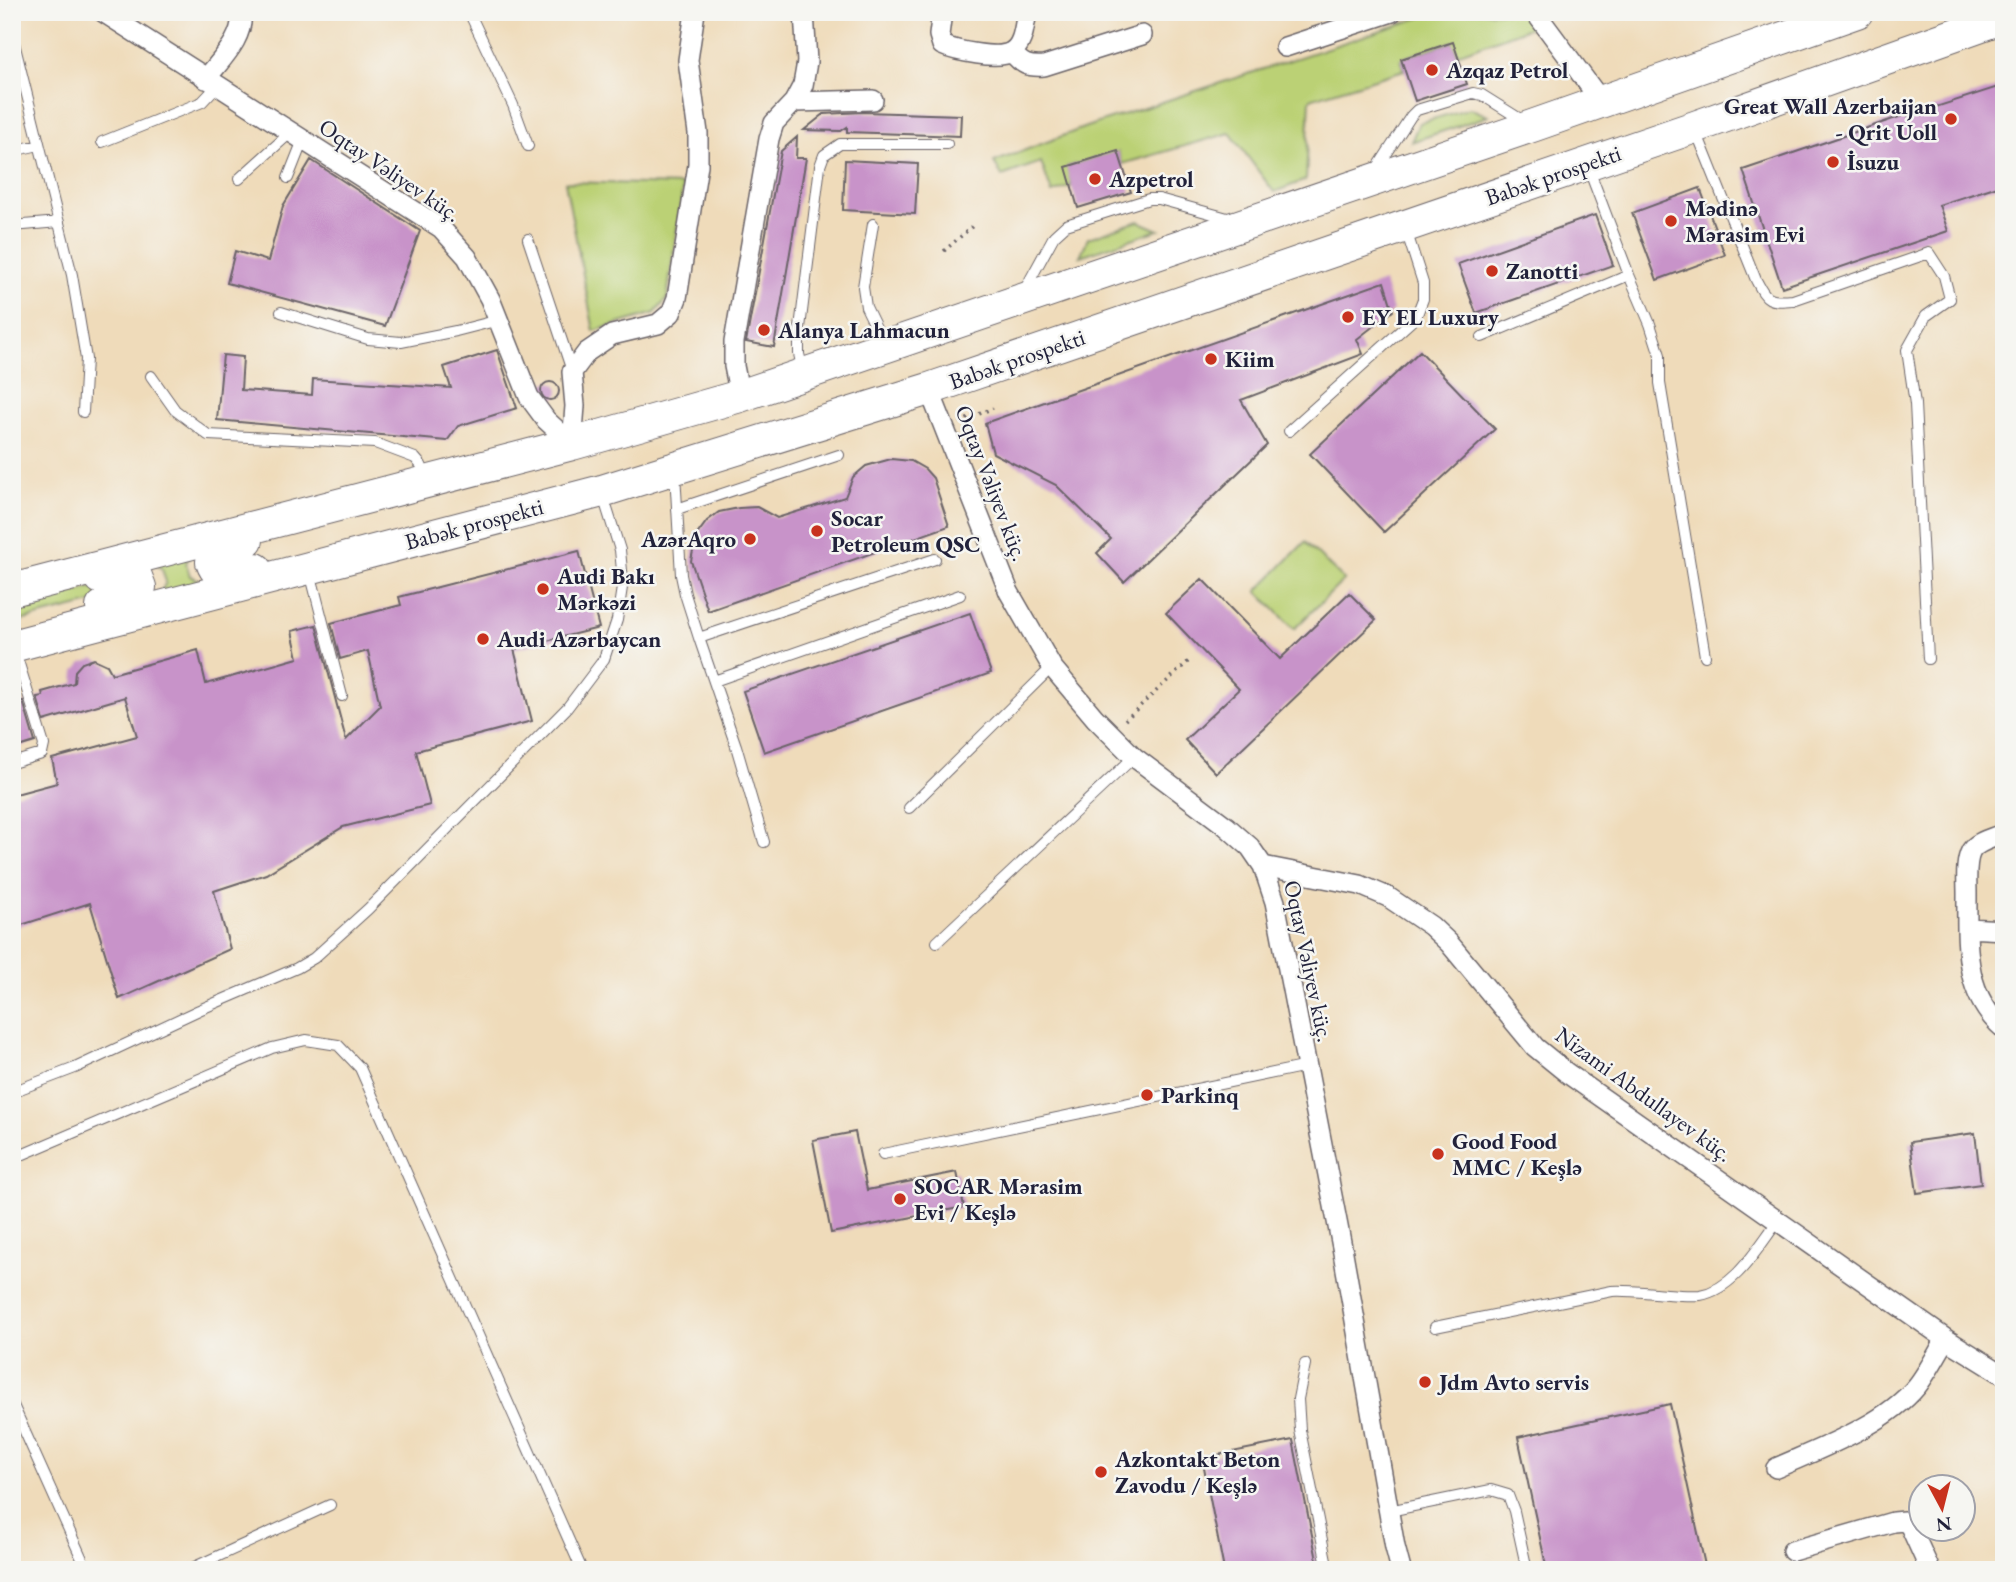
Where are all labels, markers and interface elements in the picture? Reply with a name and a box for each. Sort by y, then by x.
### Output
place label: Azqaz Petrol [1445,55,1569,85]
marker: Azqaz Petrol [1424,62,1440,78]
place label: Great Wall Azerbaijan - Qrit Uoll [1724,91,1937,147]
marker: Great Wall Azerbaijan - Qrit Uoll [1943,111,1959,127]
street label: Oqtay Vəliyev küç. [313,112,467,228]
street label: Babək prospekti [1481,138,1625,212]
place label: İsuzu [1847,147,1899,177]
marker: İsuzu [1825,154,1841,170]
place label: Azpetrol [1108,164,1194,194]
marker: Azpetrol [1087,171,1103,187]
place label: Mədinə Mərasim Evi [1685,193,1805,249]
marker: Mədinə Mərasim Evi [1663,213,1679,229]
place label: Zanotti [1506,256,1578,286]
marker: Zanotti [1484,263,1500,279]
place label: EY EL Luxury [1362,302,1500,332]
marker: EY EL Luxury [1340,309,1356,325]
place label: Alanya Lahmacun [777,315,950,345]
marker: Alanya Lahmacun [756,322,772,338]
street label: Babək prospekti [945,322,1089,396]
place label: Kiim [1225,344,1275,374]
marker: Kiim [1203,351,1219,367]
street label: Oqtay Vəliyev küç. [948,401,1036,565]
street label: Babək prospekti [402,491,547,557]
place label: Socar Petroleum QSC [831,503,981,559]
marker: Socar Petroleum QSC [809,523,825,539]
place label: AzərAqro [640,524,736,554]
marker: AzərAqro [742,531,758,547]
place label: Audi Bakı Mərkəzi [556,561,655,617]
marker: Audi Bakı Mərkəzi [535,581,551,597]
place label: Audi Azərbaycan [496,624,661,654]
marker: Audi Azərbaycan [475,631,491,647]
street label: Oqtay Vəliyev küç. [1277,877,1341,1045]
street label: Nizami Abdullayev küç. [1549,1020,1739,1168]
place label: Parkinq [1161,1080,1239,1110]
marker: Parkinq [1139,1087,1155,1103]
place label: Good Food MMC / Keşlə [1452,1126,1582,1182]
marker: Good Food MMC / Keşlə [1430,1146,1446,1162]
place label: SOCAR Mərasim Evi / Keşlə [914,1171,1083,1227]
marker: SOCAR Mərasim Evi / Keşlə [892,1191,908,1207]
place label: Jdm Avto servis [1437,1367,1589,1397]
marker: Jdm Avto servis [1417,1374,1433,1390]
place label: Azkontakt Beton Zavodu / Keşlə [1114,1444,1280,1500]
marker: Azkontakt Beton Zavodu / Keşlə [1093,1464,1109,1480]
north arrow [1908,1474,1978,1544]
text: N [1934,1511,1953,1538]

